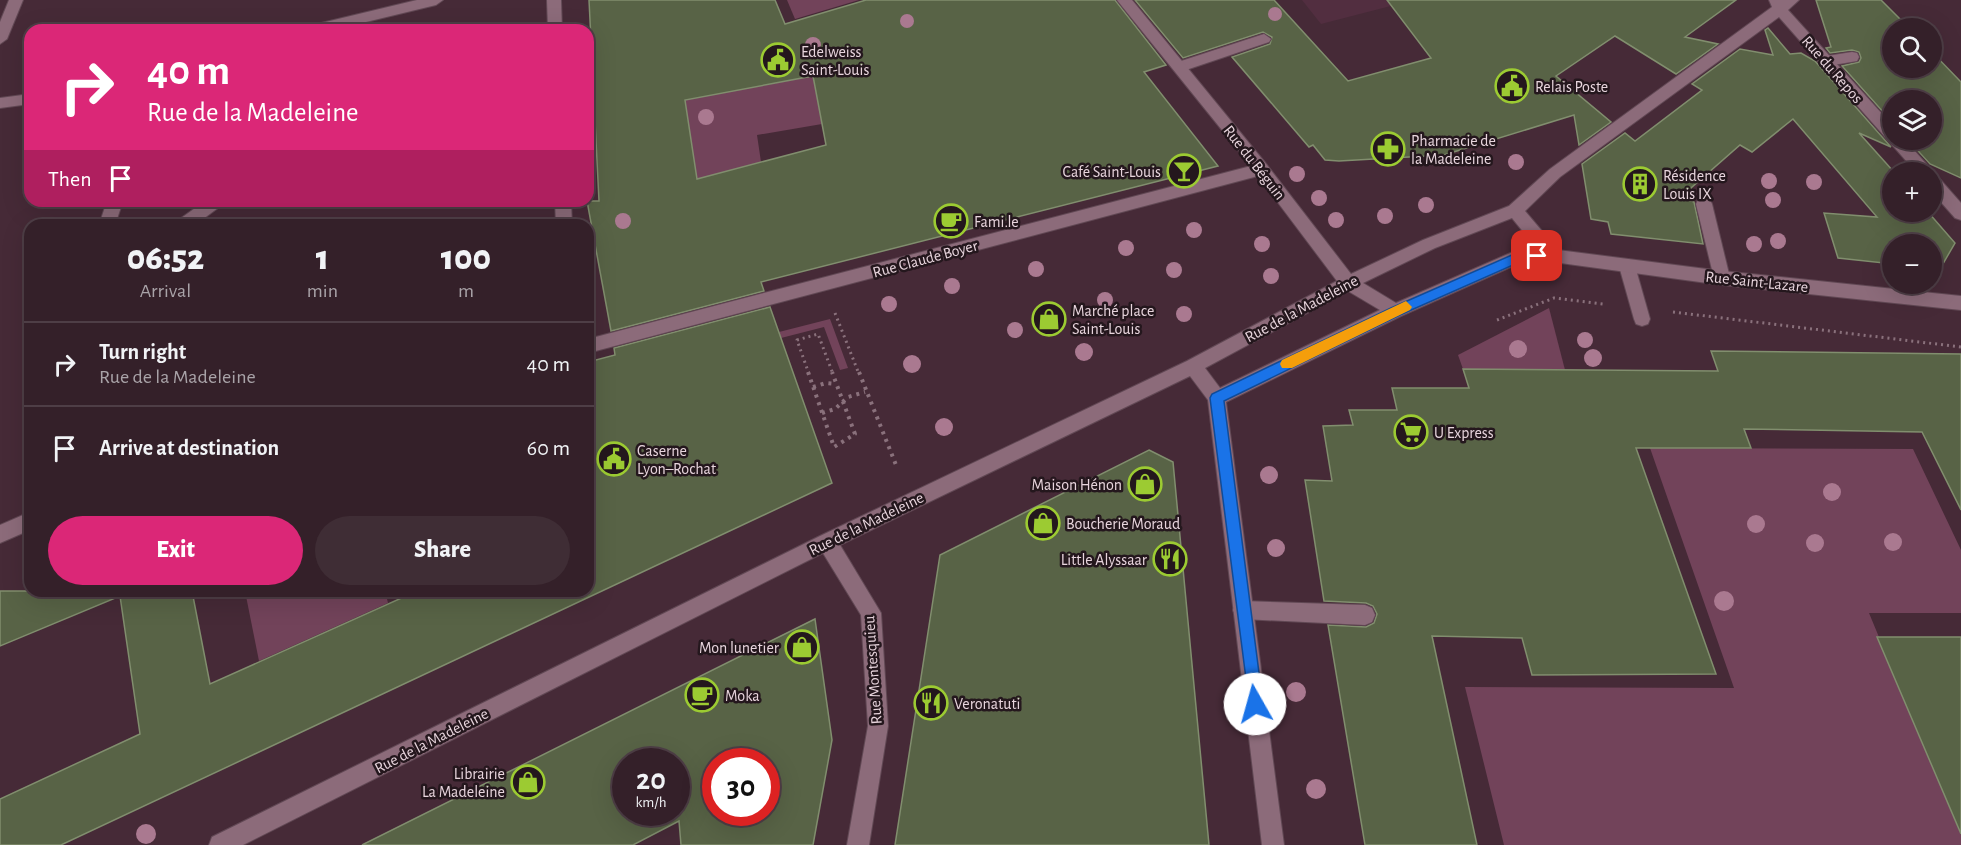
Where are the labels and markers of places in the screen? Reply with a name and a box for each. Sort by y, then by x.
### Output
public building icon: Edelweiss Saint-Louis [760,42,796,78]
place label: Edelweiss Saint-Louis [801,44,869,78]
public building icon: Relais Poste [1494,68,1530,104]
place label: Relais Poste [1535,79,1608,95]
pharmacy icon: Pharmacie de la Madeleine [1370,131,1406,167]
place label: Pharmacie de la Madeleine [1411,133,1496,167]
bar icon: Café Saint-Louis [1166,153,1202,189]
place label: Café Saint-Louis [1063,164,1161,180]
building icon: Résidence Louis IX [1622,166,1658,202]
place label: Résidence Louis IX [1663,168,1726,202]
cafe icon: Fami.le [933,203,969,239]
place label: Fami.le [974,214,1019,230]
pin [1511,230,1562,281]
shop icon: Marché place Saint-Louis [1031,301,1067,337]
place label: Marché place Saint-Louis [1072,303,1154,337]
supermarket icon: U Express [1393,414,1429,450]
place label: U Express [1434,425,1494,441]
public building icon: Caserne Lyon–Rochat [596,441,632,477]
place label: Caserne Lyon–Rochat [637,443,716,478]
shop icon: Maison Hénon [1127,466,1163,502]
place label: Maison Hénon [1032,477,1122,493]
shop icon: Boucherie Moraud [1025,505,1061,541]
place label: Boucherie Moraud [1066,516,1180,532]
restaurant icon: Little Alyssaar [1152,541,1188,577]
place label: Little Alyssaar [1061,552,1148,569]
shop icon: Mon lunetier [784,629,820,665]
place label: Mon lunetier [699,640,780,656]
cafe icon: Moka [684,677,720,713]
restaurant icon: Veronatuti [913,685,949,721]
place label: Moka [725,688,760,704]
place label: Veronatuti [954,696,1020,712]
shop icon: Librairie La Madeleine [510,764,546,800]
place label: Librairie La Madeleine [422,766,505,800]

